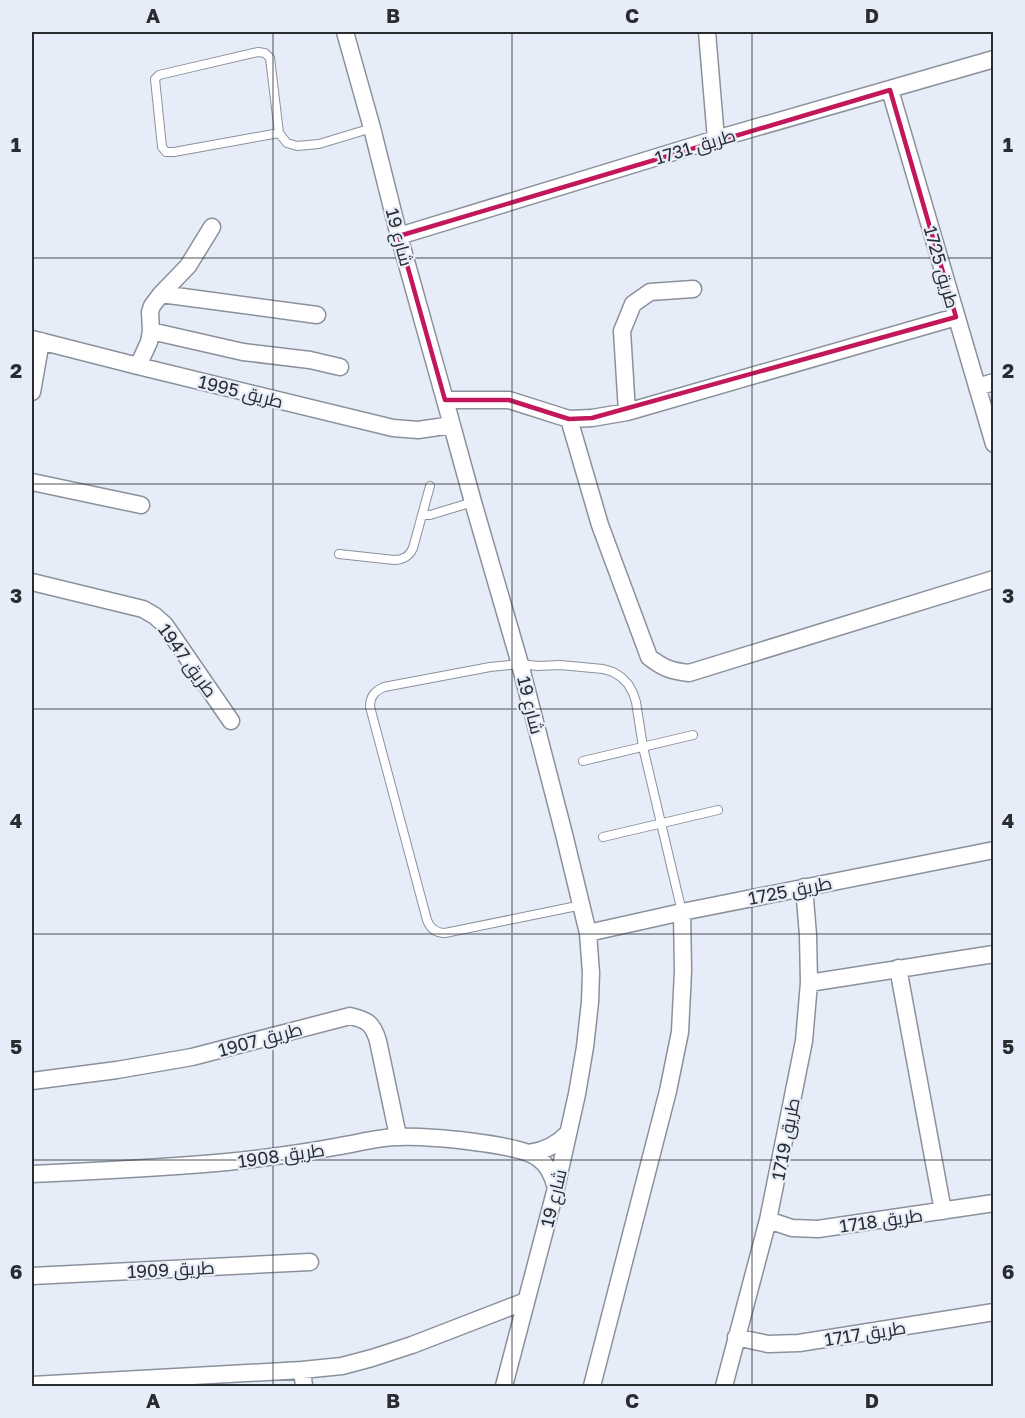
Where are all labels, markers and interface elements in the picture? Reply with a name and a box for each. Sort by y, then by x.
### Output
text: A [146,3,160,27]
text: B [386,3,400,27]
text: C [625,3,639,27]
text: D [865,3,879,27]
street label: طريق 1731 [652,123,739,171]
text: 1 [11,132,21,156]
text: 1 [1003,132,1013,156]
street label: شارع 19 [380,206,418,269]
street label: طريق 1725 [918,223,964,311]
text: 2 [10,358,22,382]
text: 2 [1002,358,1014,382]
street label: طريق 1995 [196,370,286,414]
text: 3 [10,583,22,607]
text: 3 [1002,583,1014,607]
street label: طريق 1947 [152,619,222,702]
street label: شارع 19 [511,674,549,737]
text: 4 [10,808,22,832]
text: 4 [1002,808,1014,832]
street label: طريق 1725 [746,871,834,911]
street label: طريق 1907 [216,1017,305,1063]
text: 5 [10,1034,22,1058]
text: 5 [1002,1034,1014,1058]
street label: طريق 1719 [766,1096,806,1182]
street label: طريق 1908 [236,1138,326,1174]
street label: شارع 19 [535,1167,573,1230]
street label: طريق 1718 [838,1203,924,1239]
street label: طريق 1909 [127,1256,215,1284]
text: 6 [10,1259,22,1283]
text: 6 [1002,1259,1014,1283]
street label: طريق 1717 [823,1316,908,1352]
text: A [146,1388,160,1412]
text: B [386,1388,400,1412]
text: C [625,1388,639,1412]
text: D [865,1388,879,1412]

